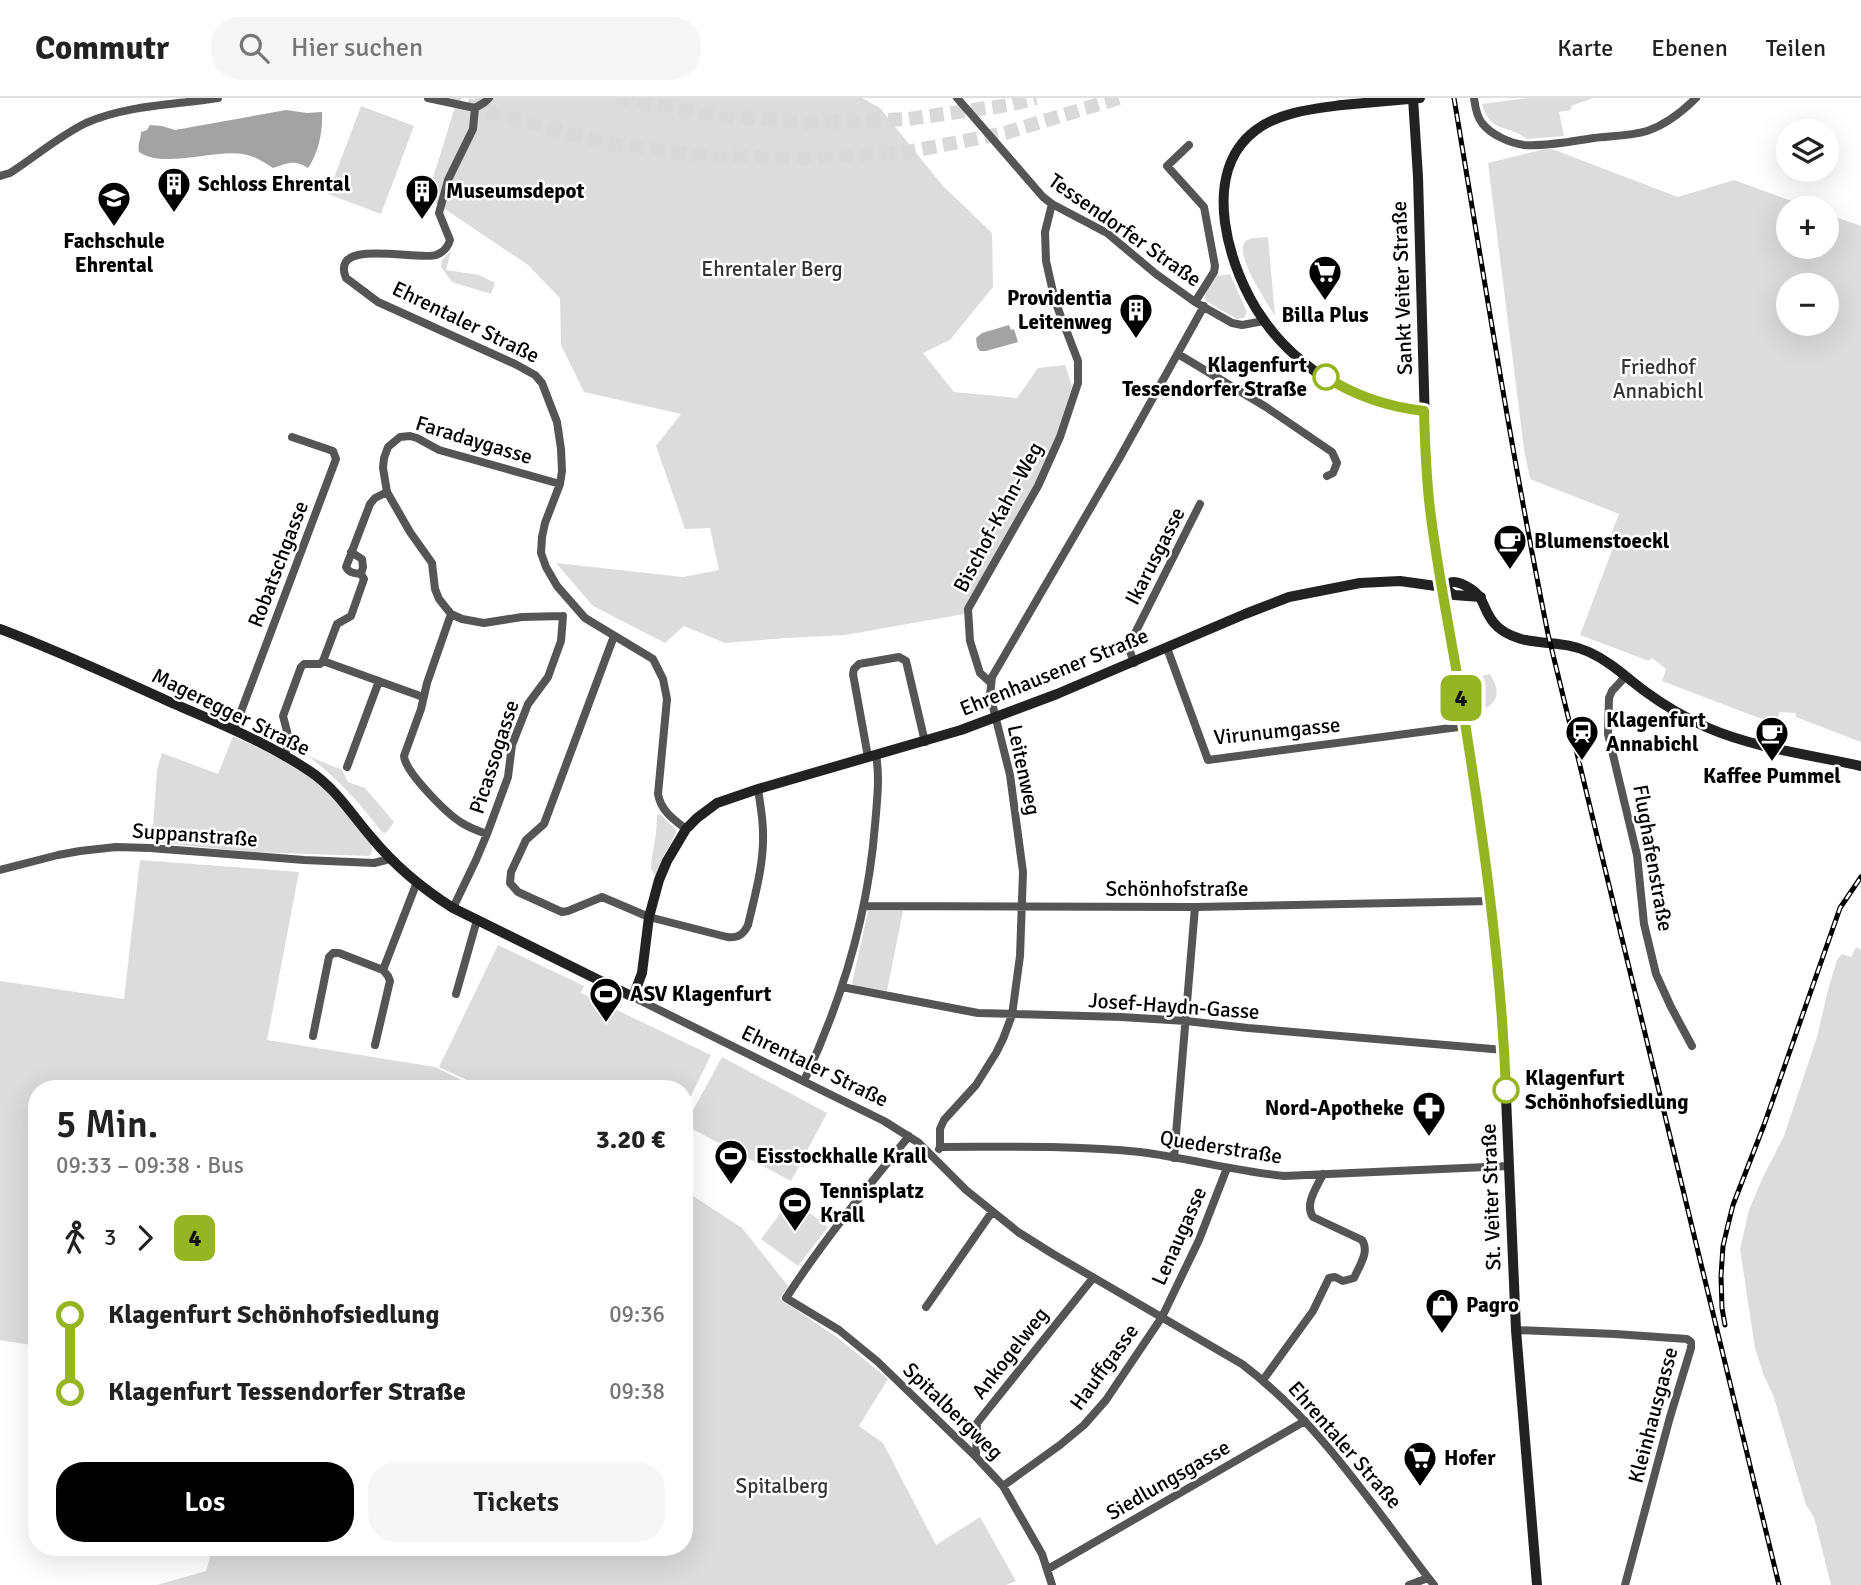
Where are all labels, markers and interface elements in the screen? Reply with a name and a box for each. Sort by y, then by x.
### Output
search box [211,17,701,80]
text: Commutr [35,28,169,69]
icon: search [235,29,273,67]
text: Hier suchen [291,32,423,64]
text: Karte [1557,33,1613,63]
text: Ebenen [1651,33,1728,63]
text: Teilen [1766,33,1826,63]
map controls [1776,119,1839,336]
button: layers [1776,119,1839,182]
building icon: Schloss Ehrental [155,165,193,214]
street label: Tessendorfer Straße [1044,168,1206,292]
place label: Schloss Ehrental [198,171,351,197]
building icon: Museumsdepot [403,172,441,221]
place label: Museumsdepot [446,178,585,204]
school or university icon: Fachschule Ehrental [95,179,133,228]
button: + [1776,196,1839,259]
street label: Sankt Veiter Straße [1386,200,1418,376]
place label: Fachschule Ehrental [63,228,165,278]
supermarket icon: Billa Plus [1306,253,1344,302]
park label: Ehrentaler Berg [701,256,843,282]
button: − [1776,273,1839,336]
street label: Ehrentaler Straße [388,275,544,369]
place label: Providentia Leitenweg [1007,285,1112,335]
building icon: Providentia Leitenweg [1117,291,1155,340]
place label: Billa Plus [1281,302,1369,328]
place label: Klagenfurt Tessendorfer Straße [1122,352,1307,402]
park label: Friedhof Annabichl [1613,354,1703,404]
marker: Klagenfurt Tessendorfer Straße [1313,364,1339,390]
street label: Faradaygasse [412,410,536,470]
street label: Bischof-Kahn-Weg [948,438,1048,596]
street label: Robatschgasse [242,497,314,631]
street label: Ikarusgasse [1119,503,1191,609]
cafe icon: Blumenstoeckl [1491,522,1529,571]
place label: Blumenstoeckl [1534,528,1670,554]
street label: Ehrenhausener Straße [956,622,1152,722]
street label: Mageregger Straße [148,662,314,762]
line badge: 4 [1438,675,1484,721]
text: 4 [1455,683,1467,713]
street label: Picassogasse [463,697,525,817]
place label: Klagenfurt Annabichl [1606,707,1706,757]
street label: Virunumgasse [1212,711,1342,751]
station icon: Klagenfurt Annabichl [1563,713,1601,762]
cafe icon: Kaffee Pummel [1753,714,1791,763]
street label: Leitenweg [1002,722,1046,818]
place label: Kaffee Pummel [1703,763,1841,789]
street label: Flughafenstraße [1627,782,1679,934]
street label: Suppanstraße [131,818,259,852]
street label: Schönhofstraße [1105,876,1249,902]
sports icon: ASV Klagenfurt [587,975,625,1024]
place label: ASV Klagenfurt [630,981,772,1007]
street label: Josef-Haydn-Gasse [1087,987,1261,1025]
street label: Ehrentaler Straße [737,1019,893,1113]
place label: Klagenfurt Schönhofsiedlung [1525,1065,1688,1115]
marker: Klagenfurt Schönhofsiedlung [1493,1077,1519,1103]
pharmacy icon: Nord-Apotheke [1410,1089,1448,1138]
place label: Nord-Apotheke [1265,1095,1404,1121]
text: 5 Min. [56,1101,158,1148]
street label: St. Veiter Straße [1475,1123,1507,1271]
text: 3.20 € [596,1124,665,1156]
street label: Quederstraße [1158,1125,1284,1169]
sports icon: Eisstockhalle Krall [712,1137,750,1186]
place label: Eisstockhalle Krall [756,1143,928,1169]
text: 09:33 – 09:38 · Bus [56,1151,244,1180]
place label: Tennisplatz Krall [820,1178,924,1228]
street label: Lenaugasse [1146,1183,1212,1289]
sports icon: Tennisplatz Krall [776,1184,814,1233]
icon: walk [56,1219,94,1257]
icon: forward [126,1219,164,1257]
text: 3 [104,1223,116,1252]
text: 4 [188,1223,201,1253]
shop icon: Pagro [1423,1286,1461,1335]
place label: Pagro [1466,1292,1519,1318]
text: Klagenfurt Schönhofsiedlung [108,1299,439,1331]
text: 09:36 [609,1300,665,1329]
street label: Ankogelweg [966,1302,1054,1404]
street label: Hauffgasse [1064,1319,1144,1415]
street label: Kleinhausgasse [1622,1344,1684,1486]
street label: Spitalbergweg [897,1357,1009,1465]
text: Klagenfurt Tessendorfer Straße [108,1376,466,1408]
street label: Ehrentaler Straße [1283,1376,1407,1514]
text: 09:38 [609,1377,665,1406]
street label: Siedlungsgasse [1101,1434,1235,1526]
supermarket icon: Hofer [1401,1439,1439,1488]
place label: Hofer [1444,1445,1496,1471]
button: Los [56,1462,354,1542]
button: Tickets [368,1462,665,1542]
park label: Spitalberg [736,1473,828,1499]

